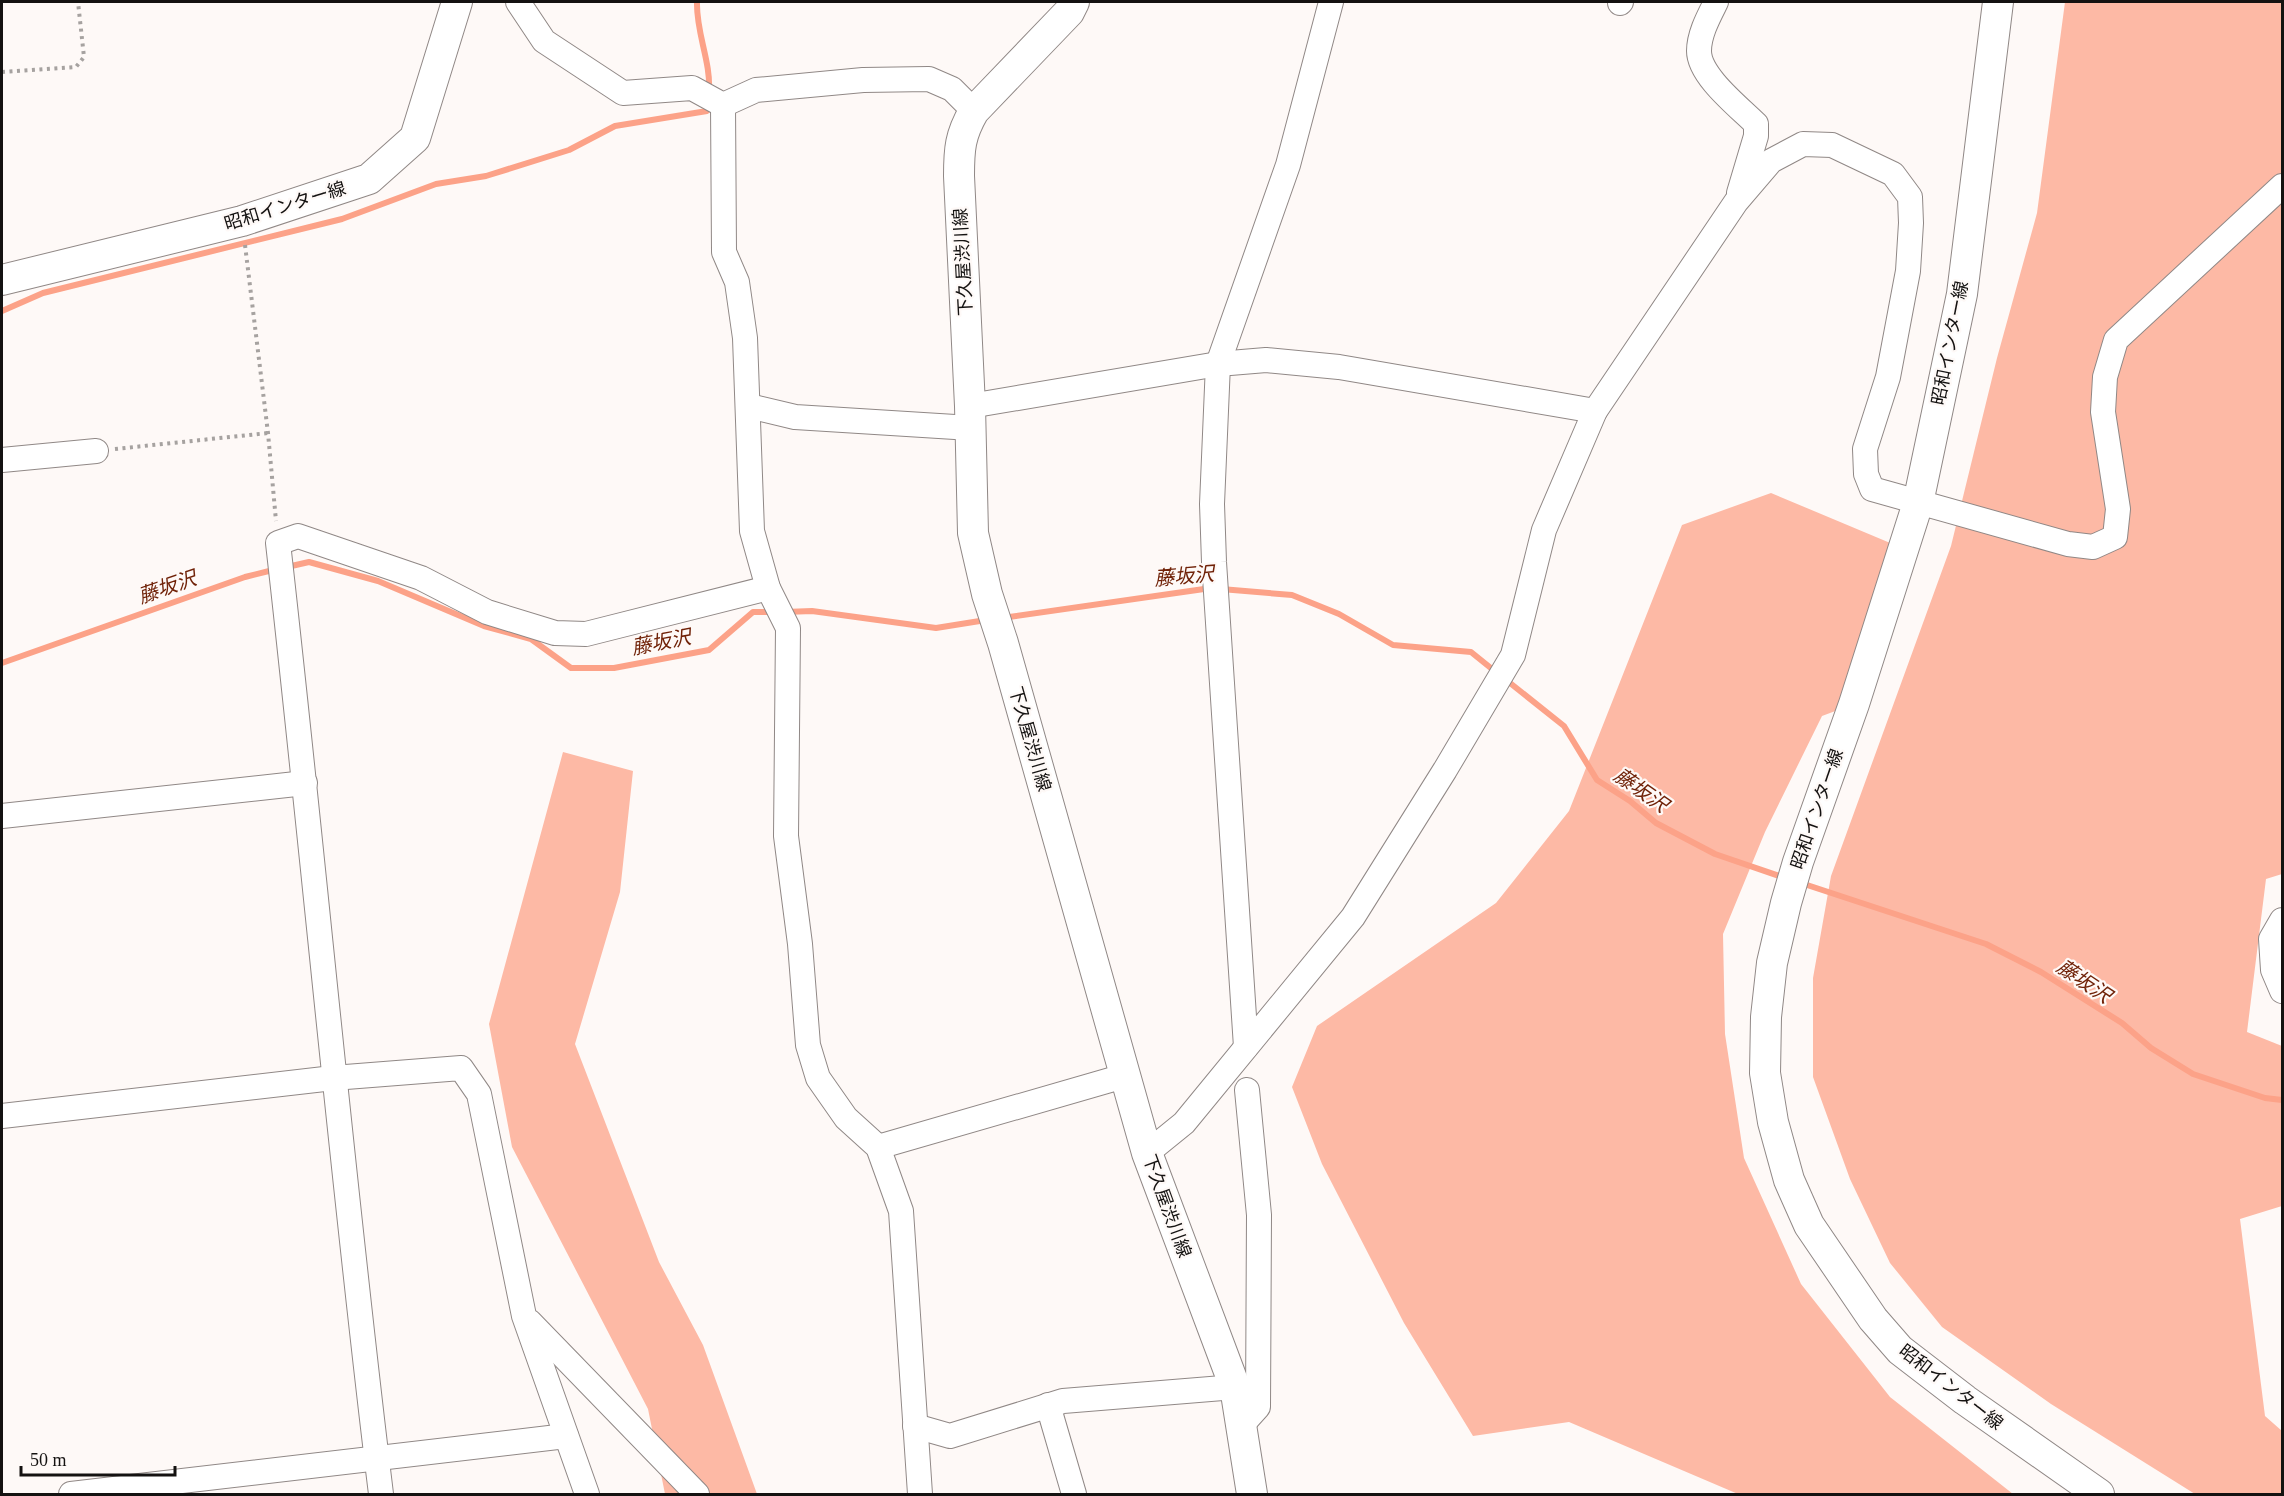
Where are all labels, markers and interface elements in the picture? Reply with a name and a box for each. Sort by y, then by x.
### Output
street label: 昭和インター線 [222,178,348,234]
street label: 下久屋渋川線 [950,208,976,316]
street label: 昭和インター線 [1928,279,1972,407]
water label: 藤坂沢 [1153,562,1218,590]
water label: 藤坂沢 [135,566,202,607]
water label: 藤坂沢 [629,625,695,659]
street label: 下久屋渋川線 [1006,684,1054,794]
street label: 昭和インター線 [1787,746,1847,872]
water label: 藤坂沢 [1610,764,1674,818]
water label: 藤坂沢 [2053,955,2118,1009]
street label: 下久屋渋川線 [1139,1152,1195,1260]
street label: 昭和インター線 [1895,1340,2007,1434]
scale bar [21,1439,176,1477]
text: 50 m [30,1450,67,1470]

